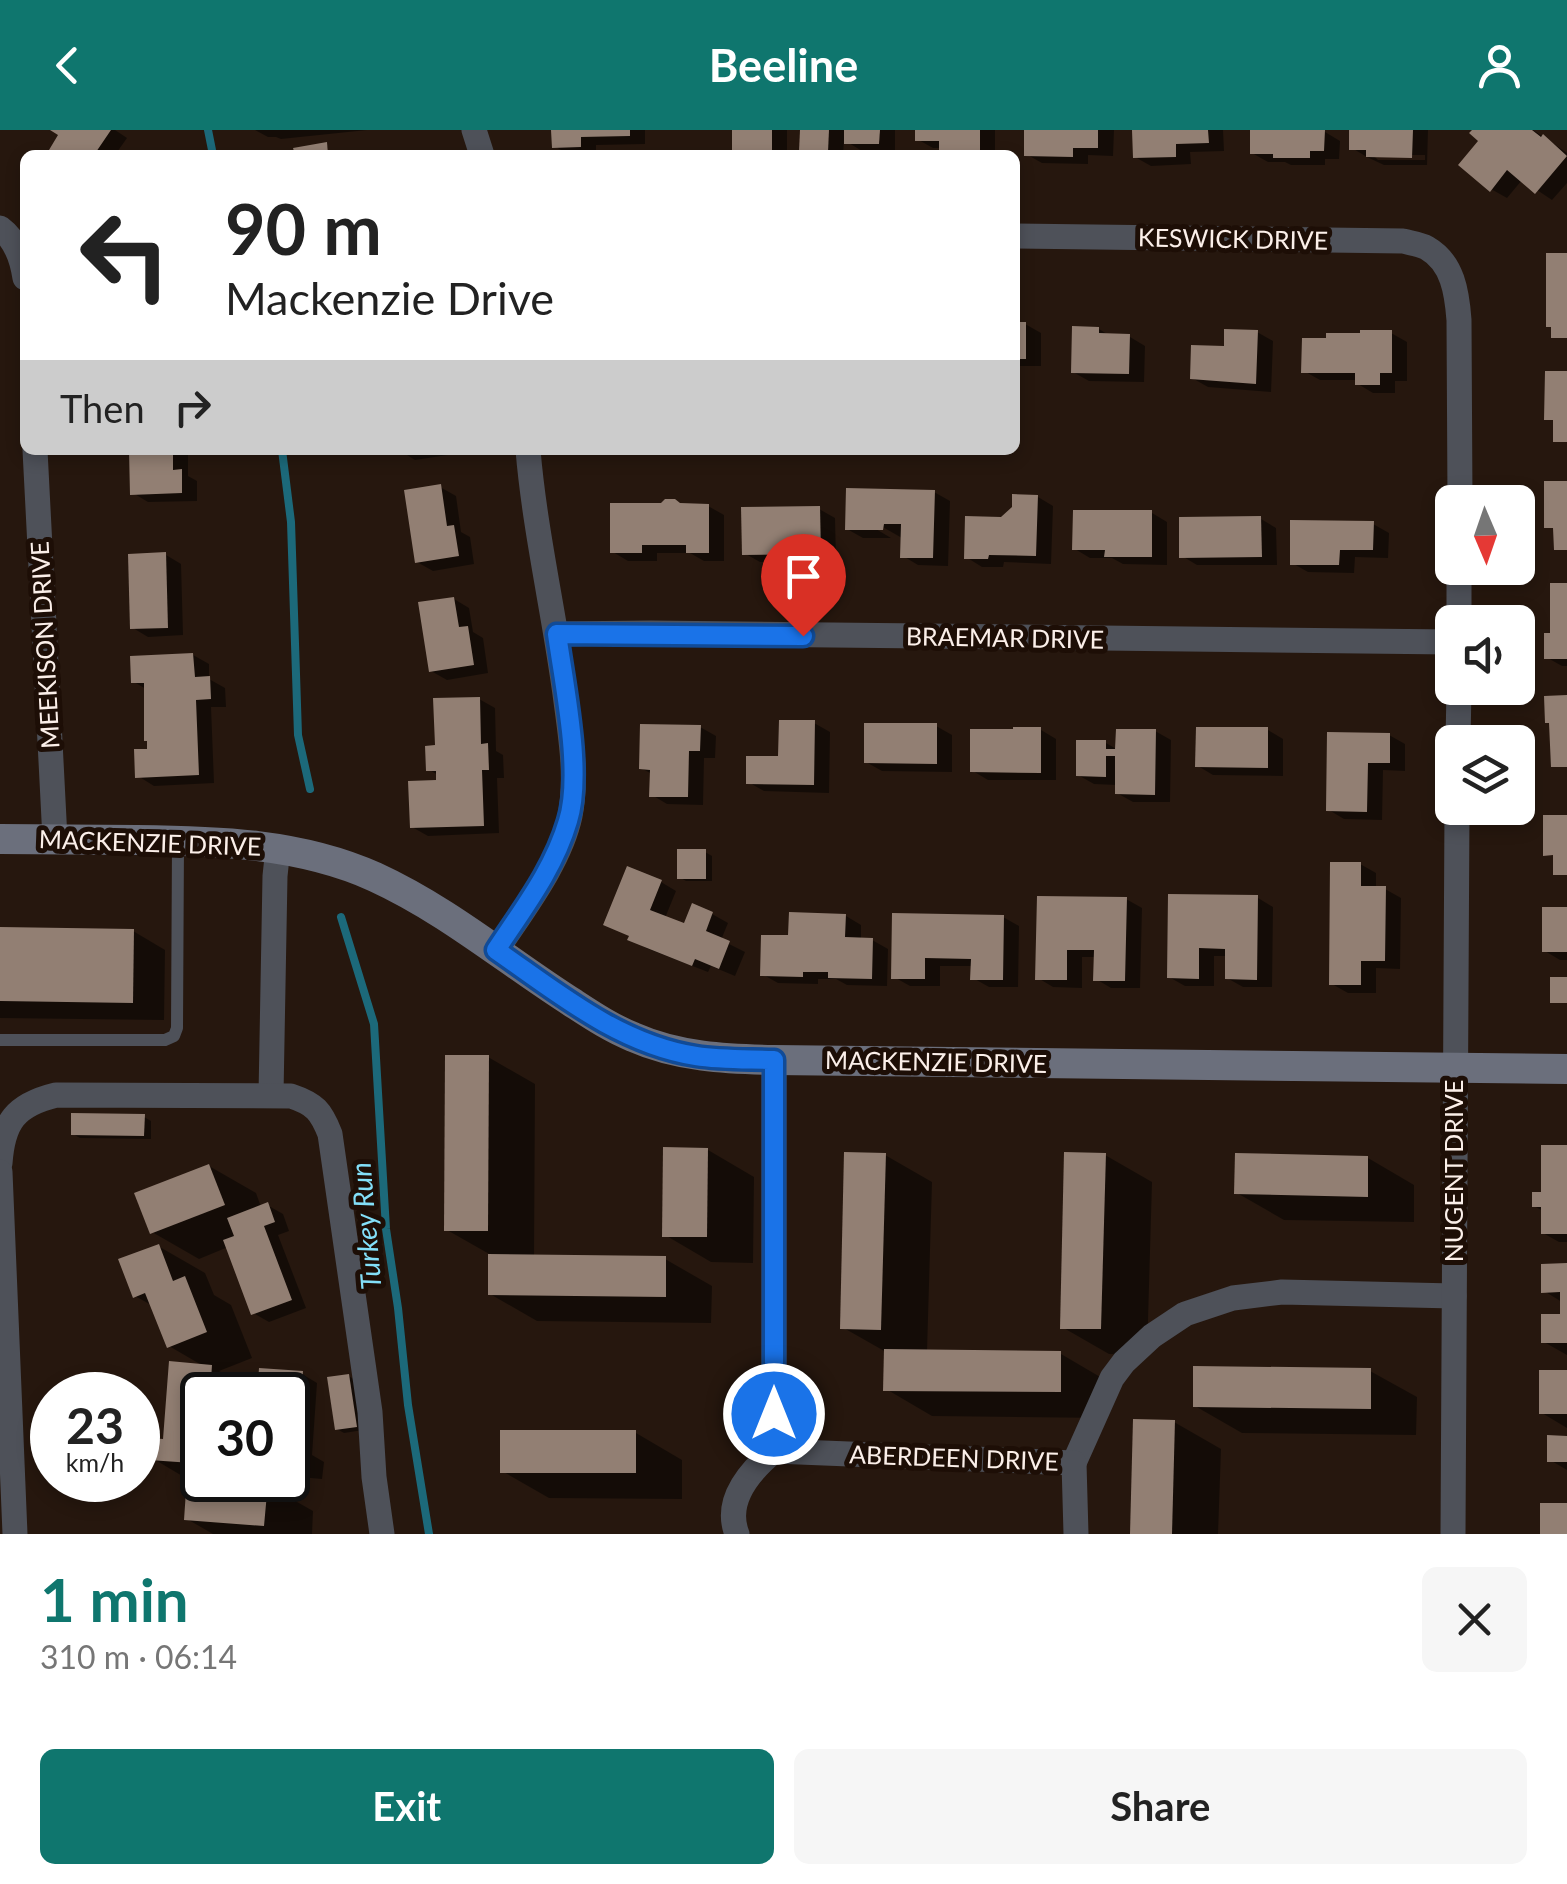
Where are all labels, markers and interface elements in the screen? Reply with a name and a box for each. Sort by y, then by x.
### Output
icon: back [40,38,95,93]
text: Beeline [709,38,858,92]
icon: person [1472,38,1527,93]
text: 90 m [225,186,382,270]
icon: left [60,190,190,320]
street label: KESWICK DRIVE [1138,221,1328,255]
text: Mackenzie Drive [225,271,554,325]
icon: right [165,380,220,435]
text: Then [60,385,145,431]
north arrow [1435,485,1535,585]
map controls [1435,485,1535,825]
pin [761,534,846,637]
street label: MEEKISON DRIVE [24,541,64,750]
icon: arrive [776,549,831,604]
button: sound [1435,605,1535,705]
street label: BRAEMAR DRIVE [906,620,1104,654]
button: layers [1435,725,1535,825]
street label: MACKENZIE DRIVE [38,823,262,861]
street label: MACKENZIE DRIVE [825,1044,1047,1078]
street label: NUGENT DRIVE [1438,1080,1468,1262]
water label: Turkey Run [343,1161,388,1291]
position arrow [722,1362,826,1466]
speed limit sign: 30 [180,1372,310,1502]
text: 23 [66,1395,124,1455]
street label: ABERDEEN DRIVE [849,1438,1059,1476]
text: km/h [66,1447,124,1477]
text: 1 min [40,1563,189,1635]
button: close [1422,1567,1527,1672]
text: 310 m · 06:14 [40,1637,237,1676]
button: Exit [40,1749,774,1864]
button: Share [794,1749,1527,1864]

